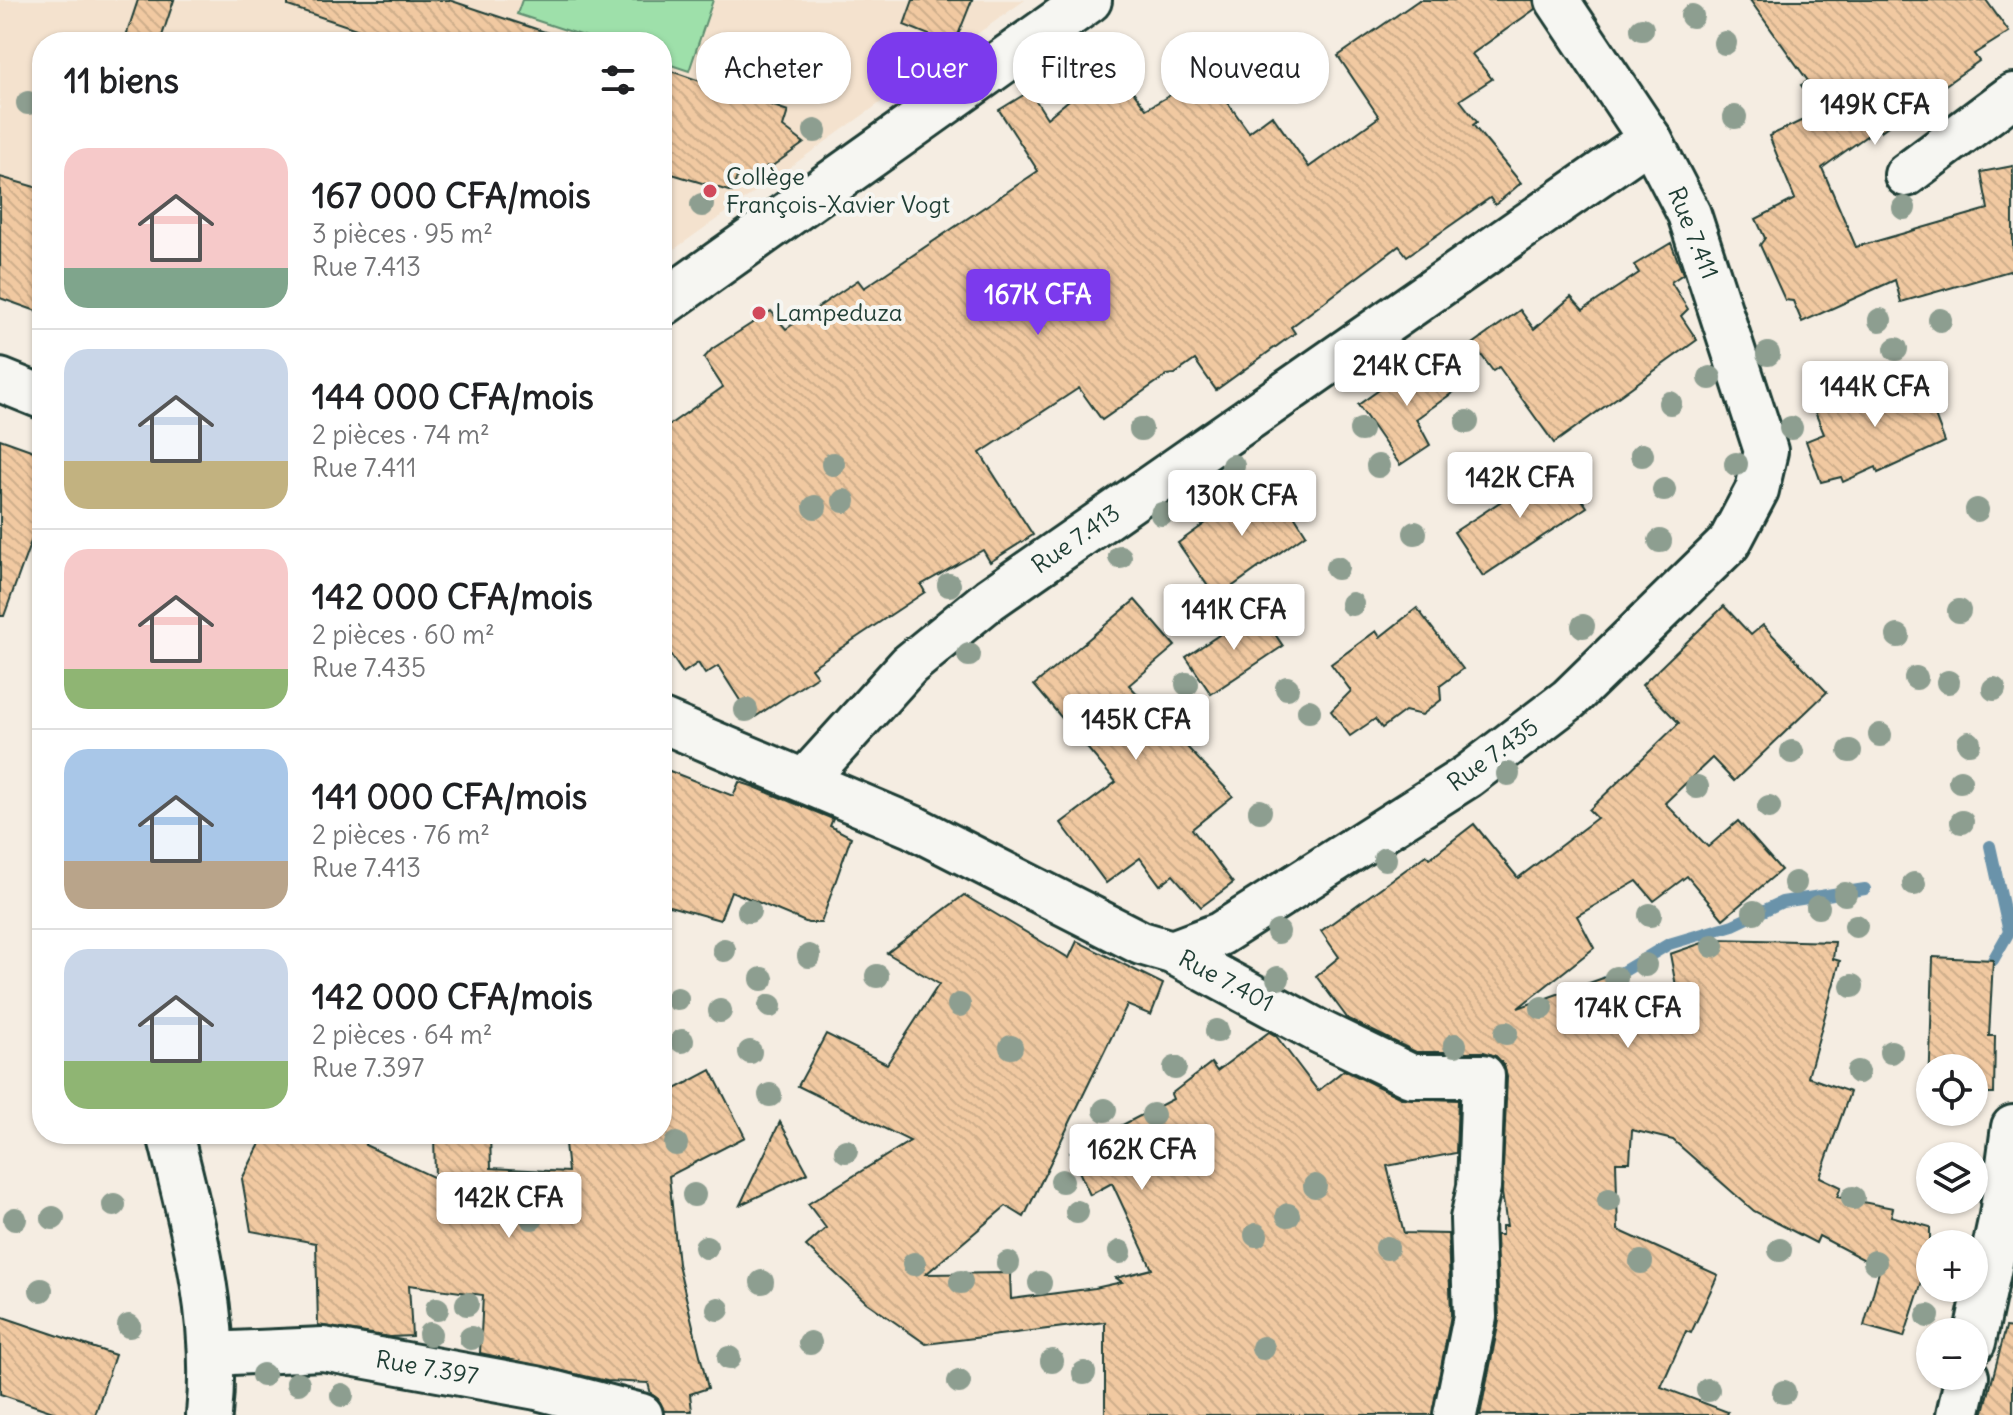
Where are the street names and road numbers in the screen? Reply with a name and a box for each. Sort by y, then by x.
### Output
street label: Rue 7.411 [1662,182,1726,283]
street label: Rue 7.413 [1026,497,1125,579]
street label: Rue 7.435 [1441,711,1544,797]
street label: Rue 7.401 [1174,943,1279,1018]
street label: Rue 7.397 [374,1343,481,1391]

